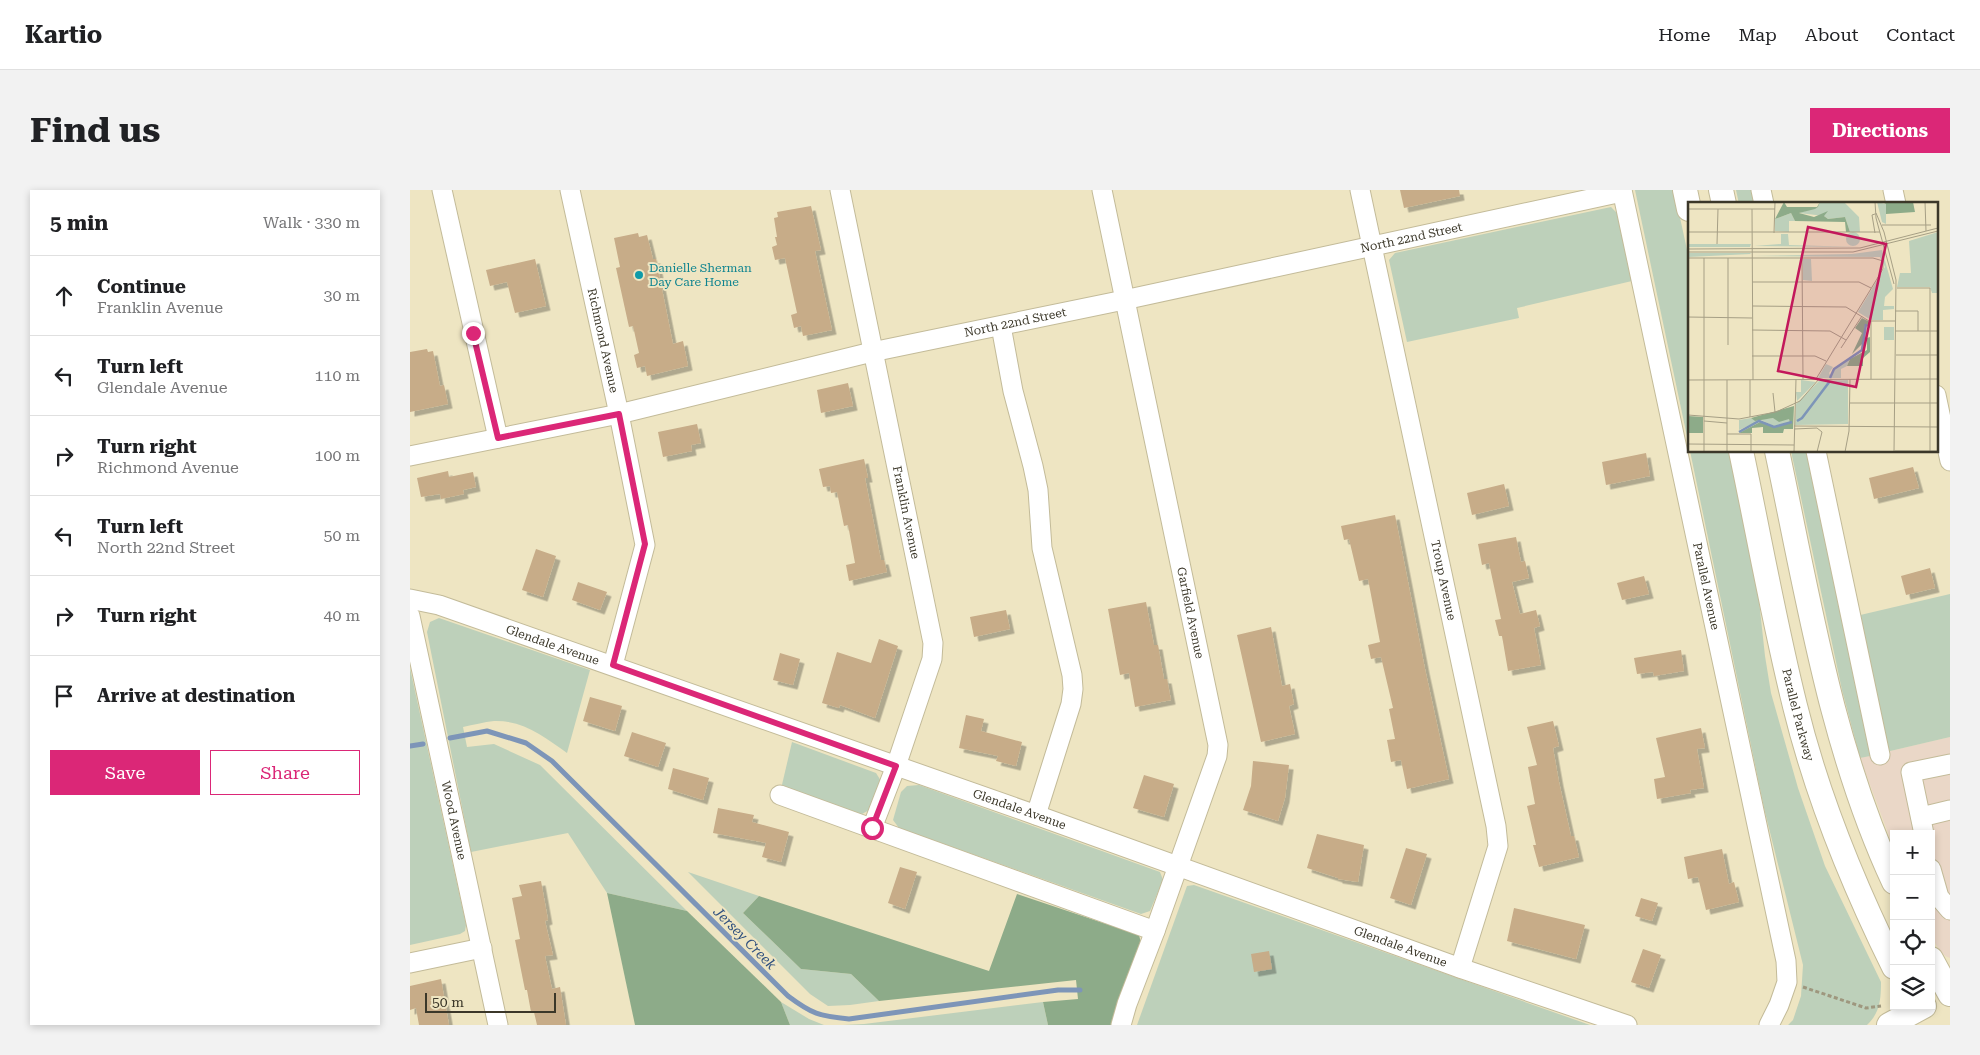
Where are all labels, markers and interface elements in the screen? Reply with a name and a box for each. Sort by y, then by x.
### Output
text: Kartio [25,21,102,49]
text: Home [1658,24,1710,45]
text: Map [1738,24,1777,45]
text: About [1805,24,1858,45]
text: Contact [1886,24,1955,45]
button: Directions [1810,108,1950,153]
text: Find us [30,110,160,151]
inset map [1688,202,1938,452]
text: 5 min [50,211,108,235]
text: Walk · 330 m [263,213,360,232]
street label: North 22nd Street [1359,220,1464,256]
place label: Danielle Sherman Day Care Home [649,261,752,289]
marker: Danielle Sherman Day Care Home [633,269,645,281]
text: Continue [97,275,186,298]
icon: ahead [50,282,78,310]
text: 30 m [323,286,360,305]
street label: Richmond Avenue [585,287,621,394]
text: Franklin Avenue [97,298,223,317]
street label: North 22nd Street [963,305,1068,340]
route end [462,322,485,345]
text: Turn left [97,355,183,378]
icon: left [50,362,78,390]
text: 110 m [314,366,360,385]
text: Glendale Avenue [97,378,227,397]
text: Turn right [97,435,197,458]
icon: right [50,442,78,470]
text: 100 m [314,446,360,465]
text: Richmond Avenue [97,458,239,477]
street label: Franklin Avenue [890,464,923,560]
text: Turn left [97,515,183,538]
icon: left [50,522,78,550]
text: 50 m [323,526,360,545]
text: North 22nd Street [97,538,235,557]
street label: Troup Avenue [1428,539,1459,622]
street label: Parallel Avenue [1690,541,1722,632]
street label: Garfield Avenue [1174,566,1207,660]
icon: right [50,602,78,630]
text: Turn right [97,604,197,627]
text: 40 m [323,606,360,625]
street label: Glendale Avenue [504,622,601,668]
street label: Parallel Parkway [1779,667,1817,764]
icon: arrive [50,682,78,710]
text: Arrive at destination [97,684,295,707]
button: Save [50,750,200,795]
button: Share [210,750,360,795]
street label: Wood Avenue [439,780,469,861]
street label: Glendale Avenue [971,786,1068,832]
route start [861,817,884,840]
map controls [1890,830,1935,1010]
button: + [1890,830,1935,875]
button: − [1890,875,1935,920]
water label: Jersey Creek [710,903,780,973]
button: locate [1890,920,1935,965]
street label: Glendale Avenue [1352,923,1449,970]
button: layers [1890,965,1935,1010]
scale bar [425,990,556,1013]
text: 50 m [432,994,464,1010]

